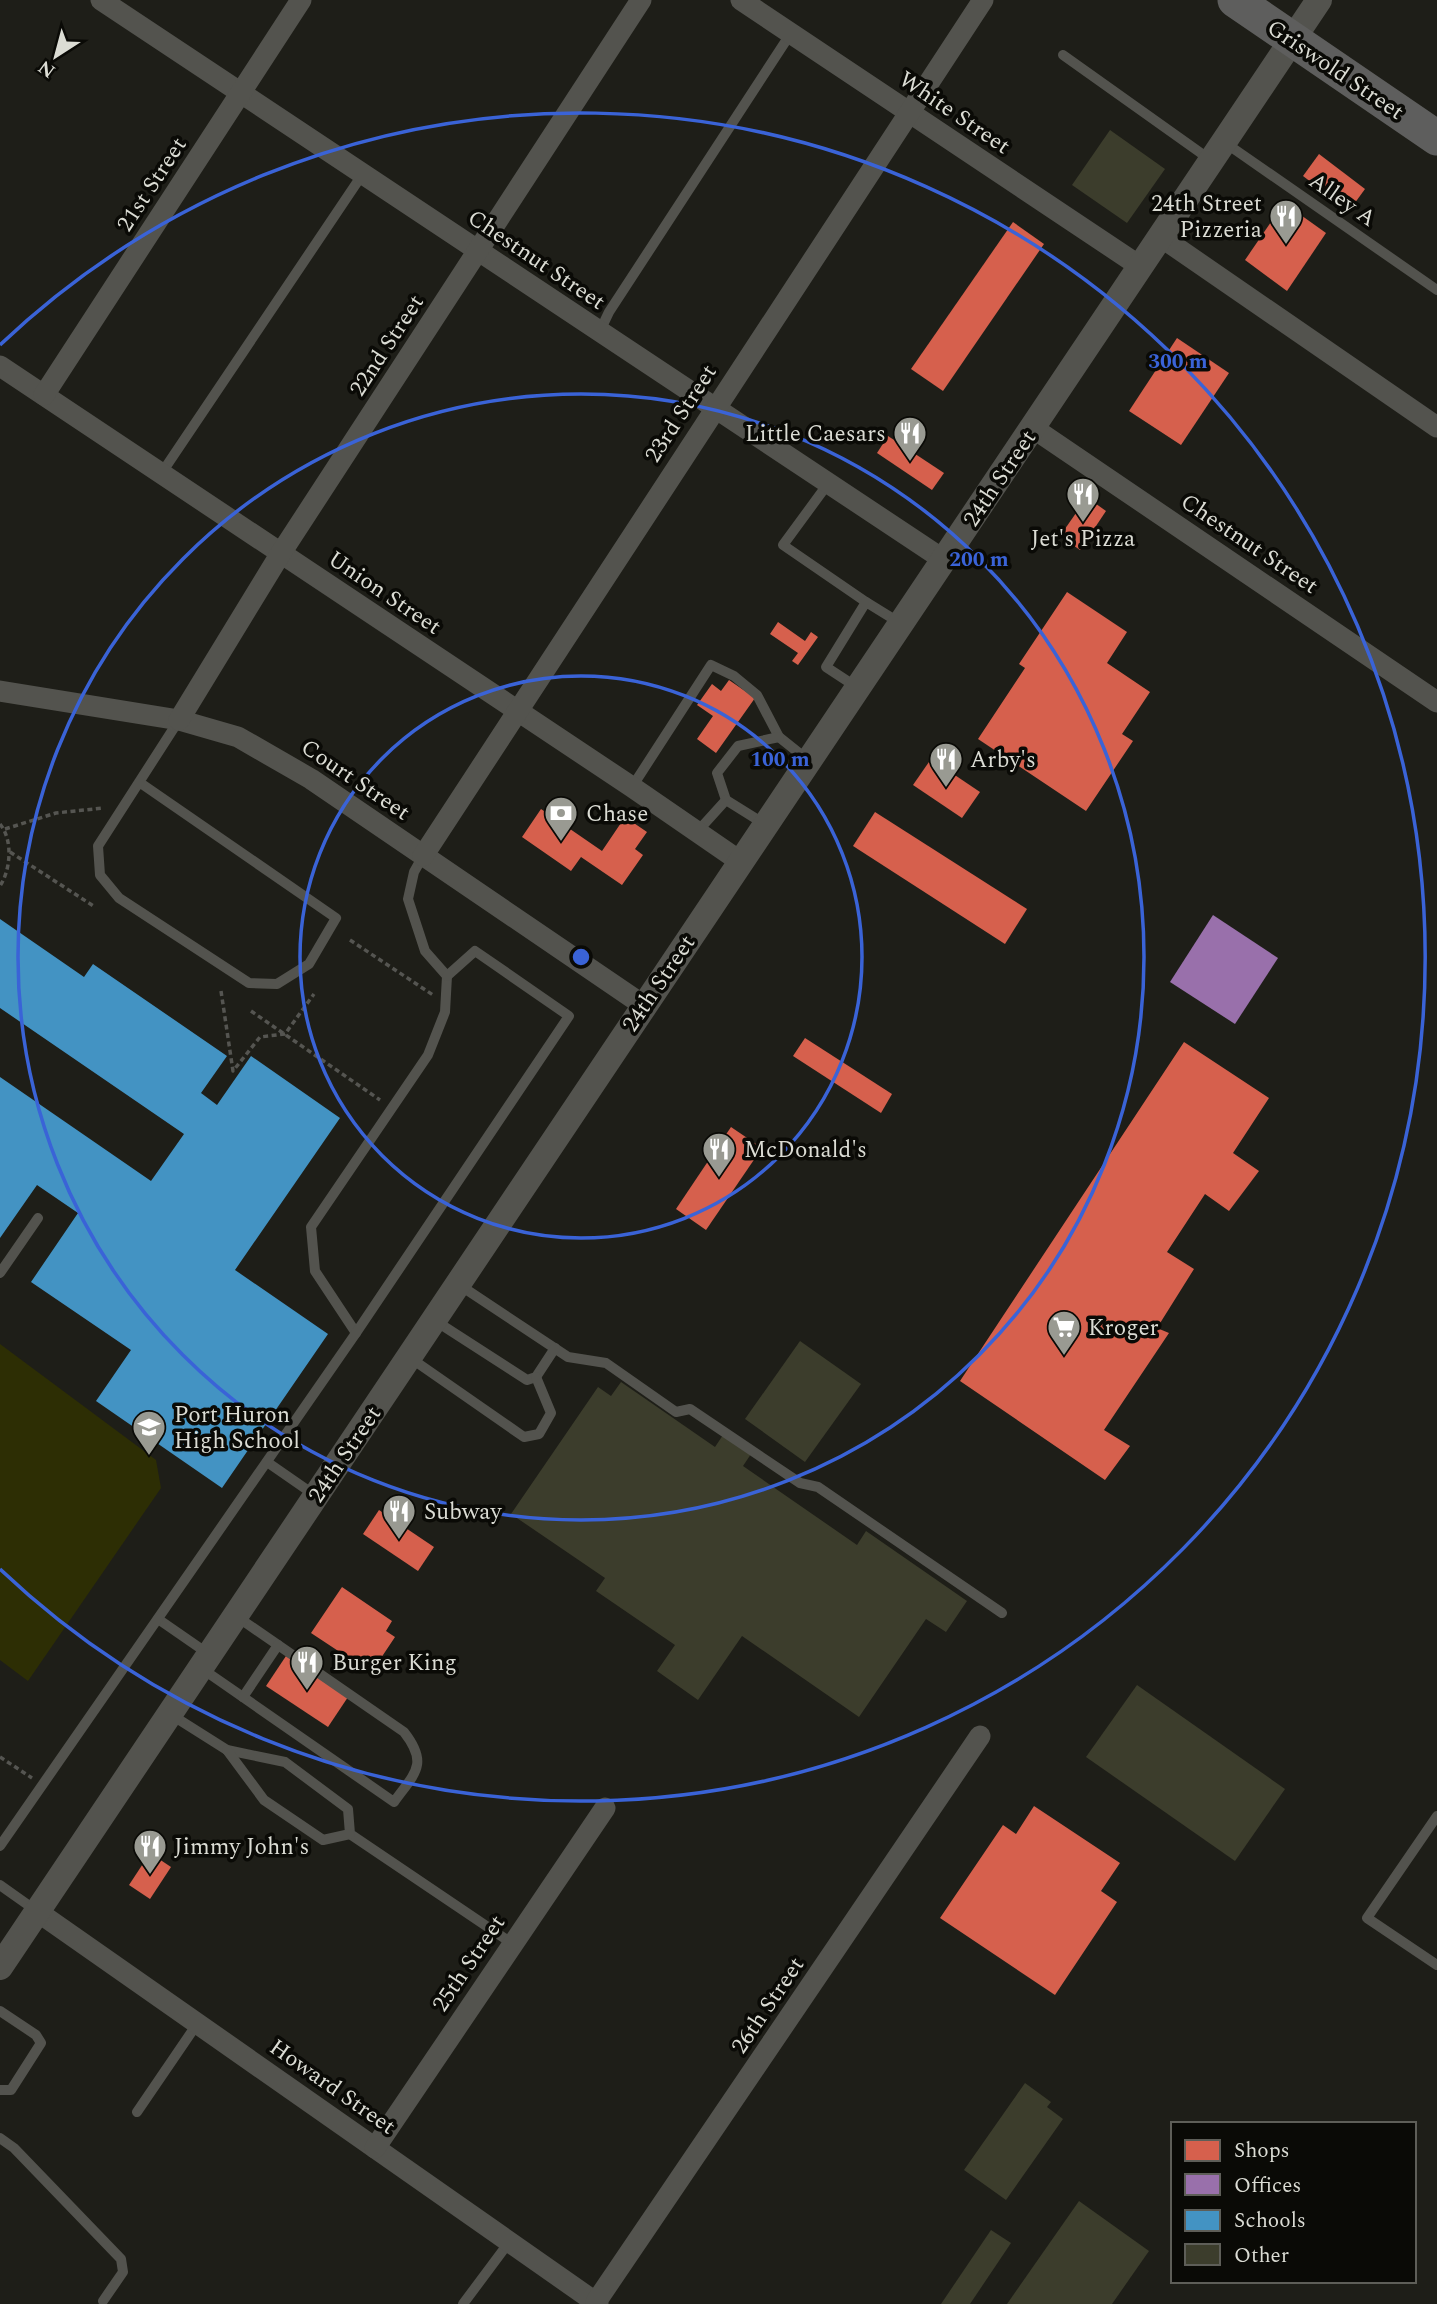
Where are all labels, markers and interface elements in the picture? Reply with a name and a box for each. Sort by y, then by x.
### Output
street label: Griswold Street [1259,11,1411,129]
north arrow [21,21,91,91]
text: N [32,52,62,85]
street label: White Street [891,63,1017,164]
street label: 21st Street [108,130,196,239]
street label: Alley A [1301,164,1383,236]
place label: 24th Street Pizzeria [1151,187,1262,248]
restaurant icon: 24th Street Pizzeria [1267,197,1305,246]
street label: Chestnut Street [460,201,612,319]
street label: 22nd Street [341,288,433,404]
text: 300 m [1148,346,1208,378]
street label: 23rd Street [636,358,726,470]
restaurant icon: Little Caesars [891,414,929,463]
place label: Little Caesars [745,417,886,452]
street label: 24th Street [955,423,1046,534]
restaurant icon: Jet's Pizza [1064,475,1102,524]
street label: Chestnut Street [1173,485,1325,603]
place label: Jet's Pizza [1031,522,1135,557]
street label: Union Street [320,542,448,644]
text: 200 m [949,544,1009,576]
street label: Court Street [293,731,417,830]
restaurant icon: Arby's [927,740,965,789]
place label: Arby's [970,743,1036,778]
text: 100 m [750,744,810,776]
bank icon: Chase [542,794,580,843]
place label: Chase [586,797,648,832]
street label: 24th Street [614,928,705,1039]
centre of rings [569,945,593,969]
restaurant icon: McDonald's [700,1130,738,1179]
place label: McDonald's [744,1133,867,1168]
supermarket icon: Kroger [1045,1308,1083,1357]
place label: Kroger [1088,1311,1159,1346]
place label: Port Huron High School [174,1398,300,1459]
street label: 24th Street [300,1399,391,1510]
school or university icon: Port Huron High School [130,1408,168,1457]
restaurant icon: Subway [380,1492,418,1541]
place label: Subway [424,1495,502,1530]
restaurant icon: Burger King [288,1643,326,1692]
place label: Burger King [332,1646,457,1681]
restaurant icon: Jimmy John's [131,1827,169,1876]
place label: Jimmy John's [174,1830,309,1865]
street label: 25th Street [424,1908,515,2019]
street label: 26th Street [723,1950,814,2061]
street label: Howard Street [262,2031,403,2144]
legend [1171,2122,1416,2283]
text: Shops [1234,2135,1290,2167]
text: Offices [1234,2170,1301,2202]
text: Schools [1234,2205,1306,2237]
text: Other [1234,2240,1289,2272]

